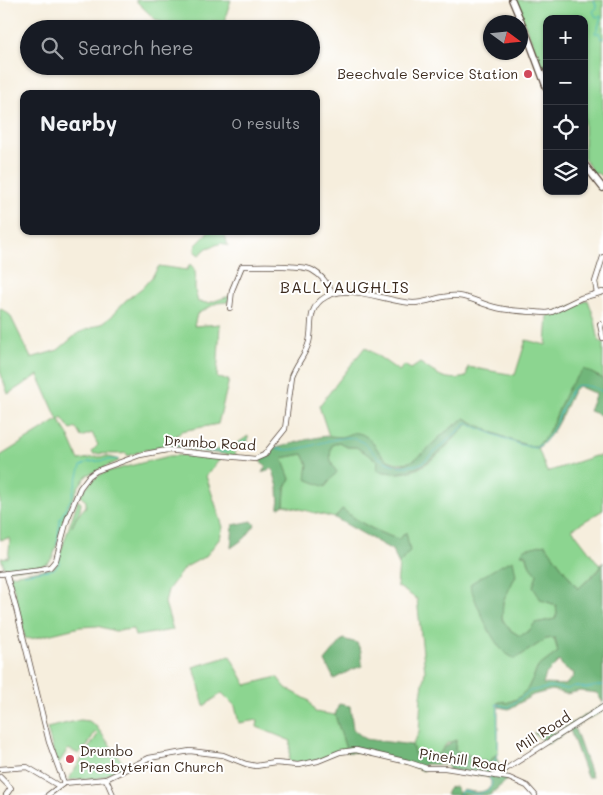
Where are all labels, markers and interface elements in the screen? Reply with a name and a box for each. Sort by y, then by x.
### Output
north arrow [483,15,528,60]
map controls [543,15,588,195]
button: + [543,15,588,60]
search box [20,20,320,75]
icon: search [38,34,66,62]
text: Search here [78,35,194,60]
button: − [543,60,588,105]
place label: Beechvale Service Station [337,64,518,83]
marker: Beechvale Service Station [522,68,534,80]
button: locate [543,105,588,150]
text: Nearby [40,109,117,136]
text: 0 results [232,112,300,133]
button: layers [543,150,588,195]
district label: BALLYAUGHLIS [280,276,410,297]
street label: Drumbo Road [164,431,257,454]
street label: Mill Road [512,707,574,756]
place label: Drumbo Presbyterian Church [80,741,223,776]
street label: Pinehill Road [418,743,508,776]
marker: Drumbo Presbyterian Church [64,753,76,765]

